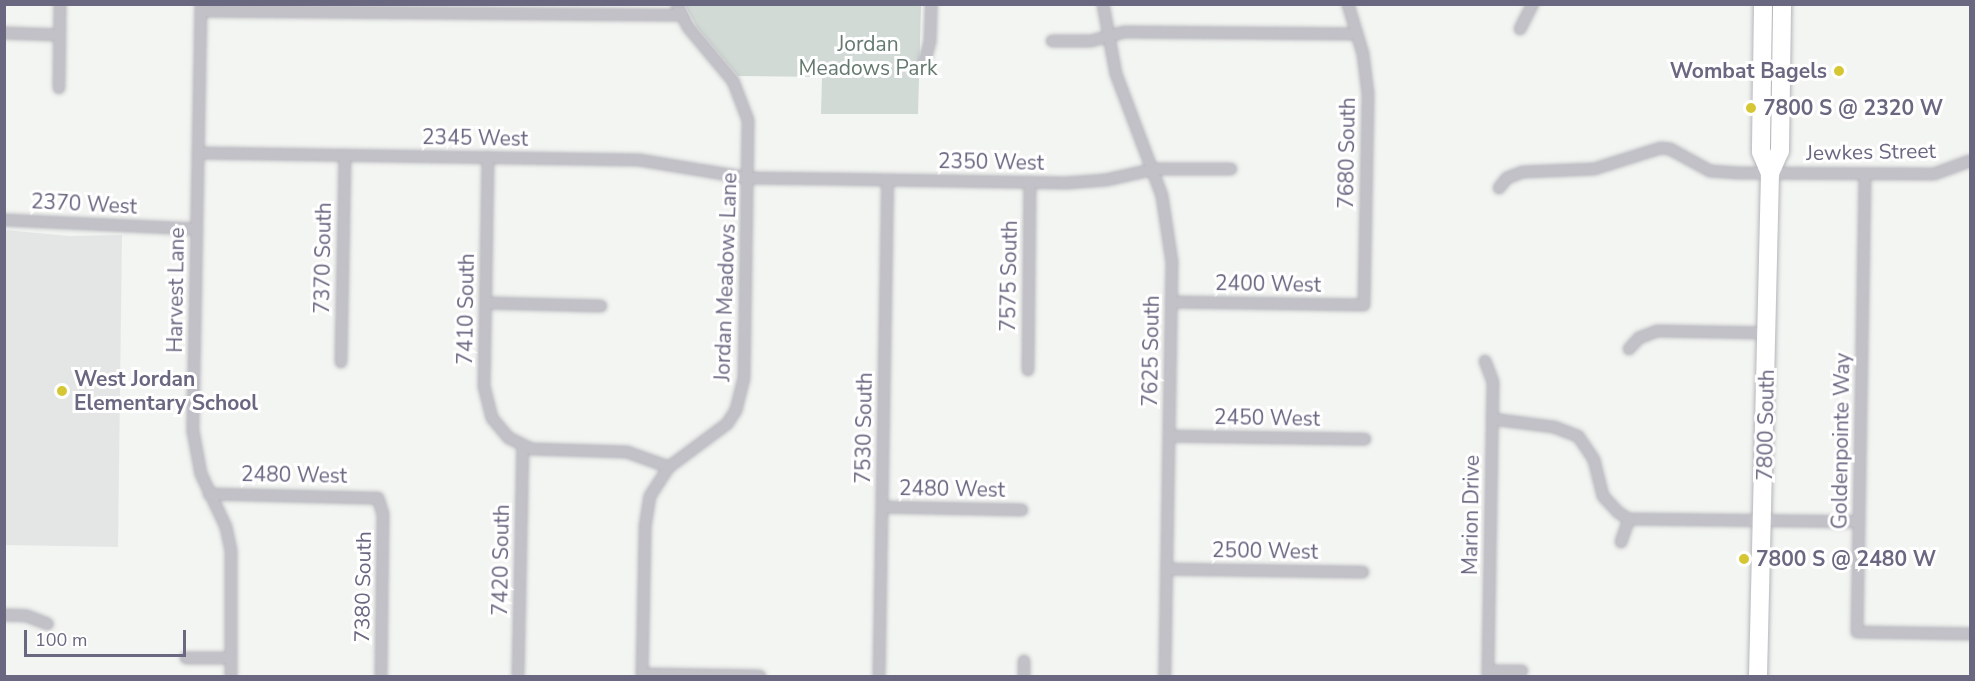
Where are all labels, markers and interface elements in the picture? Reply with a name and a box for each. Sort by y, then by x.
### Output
park label: Jordan Meadows Park [799,31,937,81]
place label: Wombat Bagels [1670,58,1827,84]
marker: Wombat Bagels [1832,64,1846,78]
place label: 7800 S @ 2320 W [1763,95,1943,121]
street label: 7680 South [1333,97,1361,209]
marker: 7800 S @ 2320 W [1744,101,1758,115]
street label: 2345 West [422,124,528,152]
street label: Jewkes Street [1806,138,1936,166]
street label: 2350 West [938,148,1044,176]
street label: Jordan Meadows Lane [710,172,742,382]
street label: 2370 West [30,189,138,219]
street label: 7370 South [309,202,337,314]
street label: 7575 South [995,220,1023,332]
street label: Harvest Lane [162,227,190,353]
street label: 7410 South [452,253,480,365]
street label: 2400 West [1215,270,1321,298]
street label: 7625 South [1137,295,1165,407]
street label: Goldenpointe Way [1827,352,1855,530]
place label: West Jordan Elementary School [74,366,258,416]
street label: 7800 South [1752,369,1780,481]
street label: 7530 South [850,372,878,484]
marker: West Jordan Elementary School [55,384,69,398]
street label: 2450 West [1214,404,1320,432]
street label: Marion Drive [1457,455,1485,575]
street label: 2480 West [241,461,347,489]
street label: 2480 West [899,475,1005,503]
street label: 7420 South [487,504,515,616]
street label: 7380 South [349,531,377,643]
street label: 2500 West [1212,537,1318,565]
place label: 7800 S @ 2480 W [1756,546,1936,572]
marker: 7800 S @ 2480 W [1737,552,1751,566]
scale bar [27,618,189,656]
text: 100 m [35,628,87,652]

